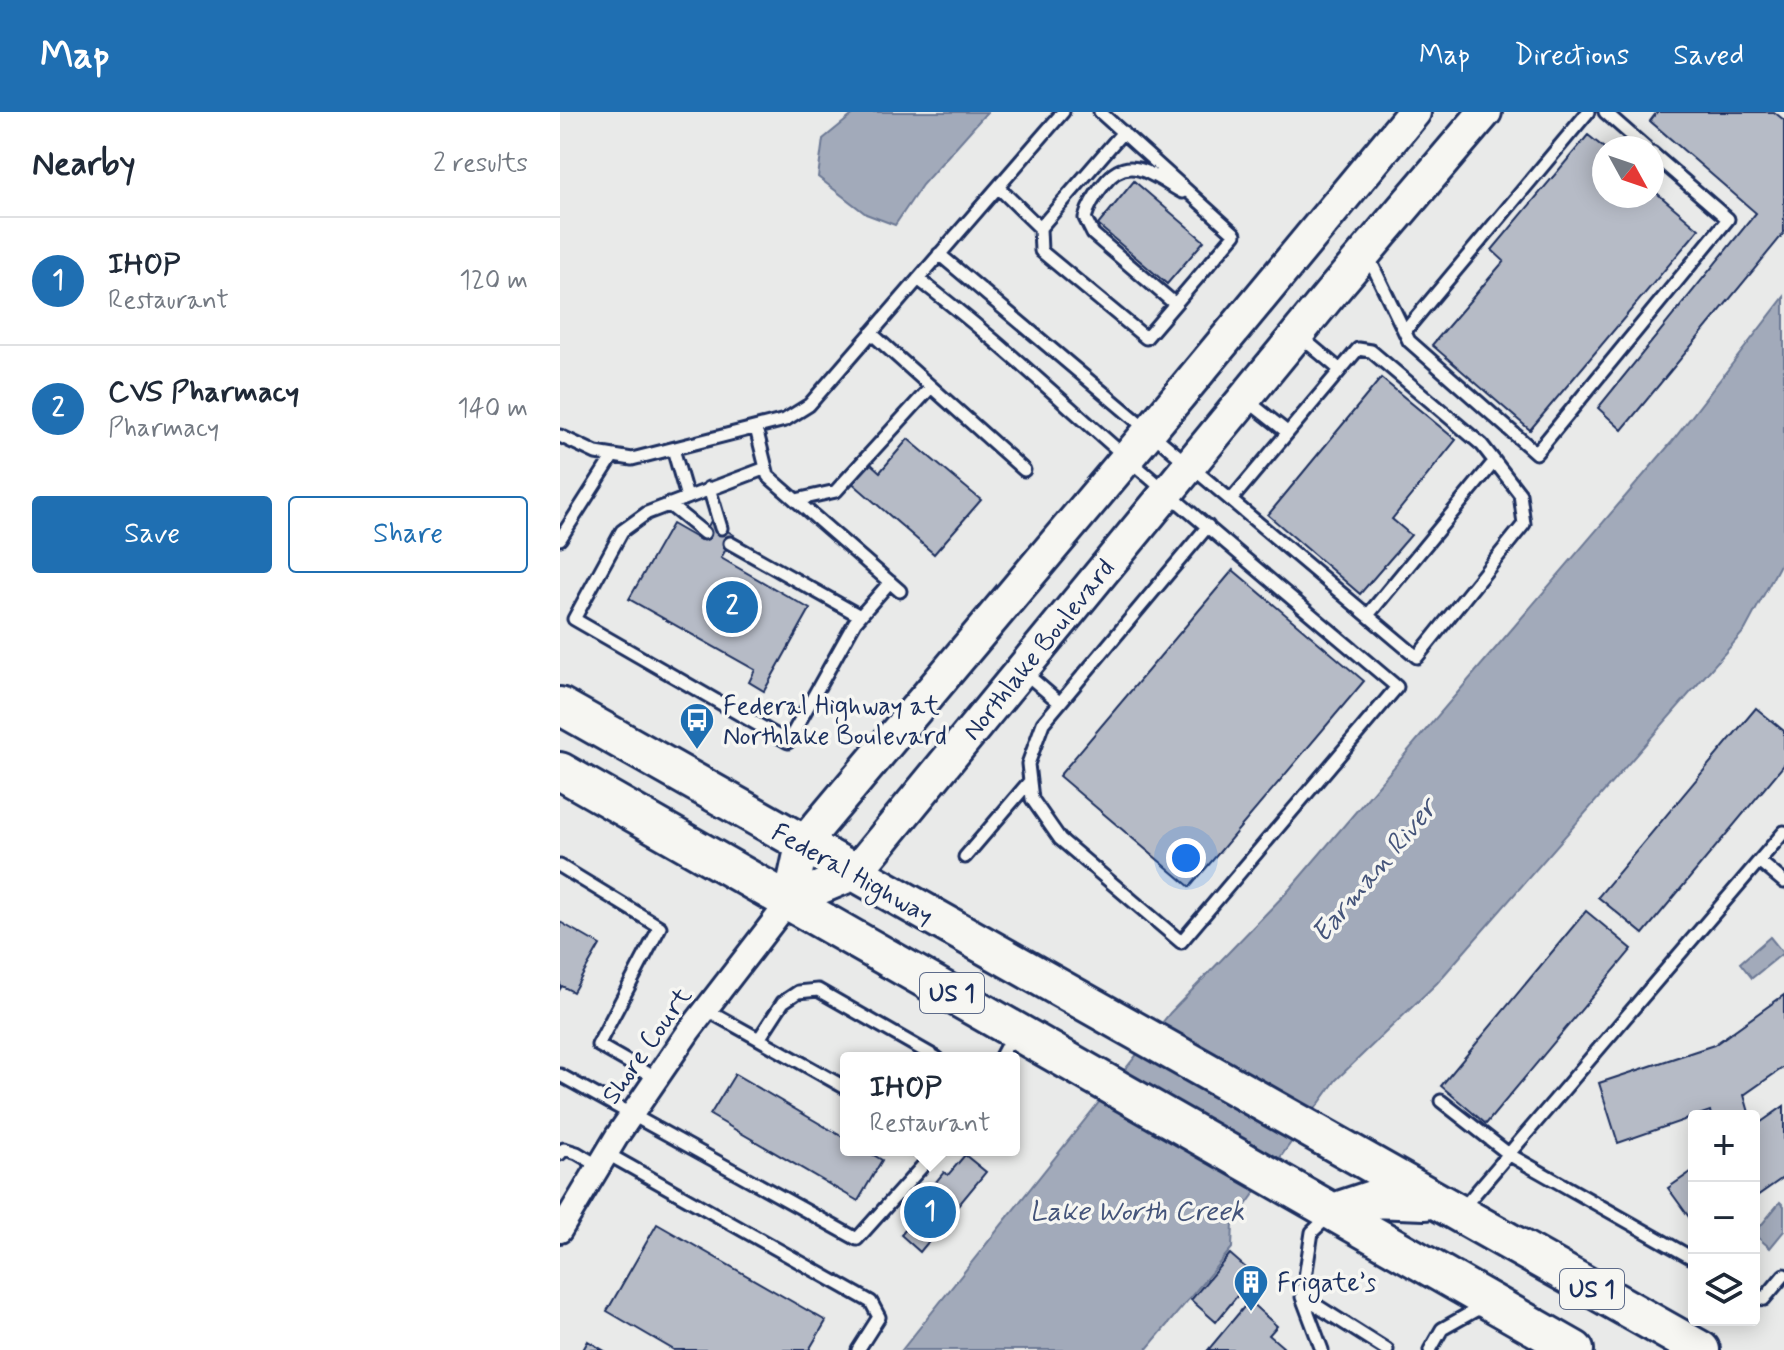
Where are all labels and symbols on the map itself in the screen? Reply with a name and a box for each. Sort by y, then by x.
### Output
north arrow [1592,136,1664,208]
street label: Northlake Boulevard [956,553,1123,748]
pin: 2 [706,577,758,637]
place label: Federal Highway at Northlake Boulevard [723,690,947,754]
bus stop icon: Federal Highway at Northlake Boulevard [678,701,716,751]
water label: Earman River [1304,789,1448,951]
street label: Federal Highway [764,816,939,935]
your location [1166,838,1206,878]
road number: US 1 [920,973,984,1013]
street label: Shore Court [595,981,700,1111]
pin: 1 [904,1182,956,1242]
water label: Lake Worth Creek [1030,1194,1245,1231]
building icon: Frigate’s [1232,1263,1270,1313]
place label: Frigate’s [1277,1267,1376,1303]
road number: US 1 [1560,1269,1624,1309]

